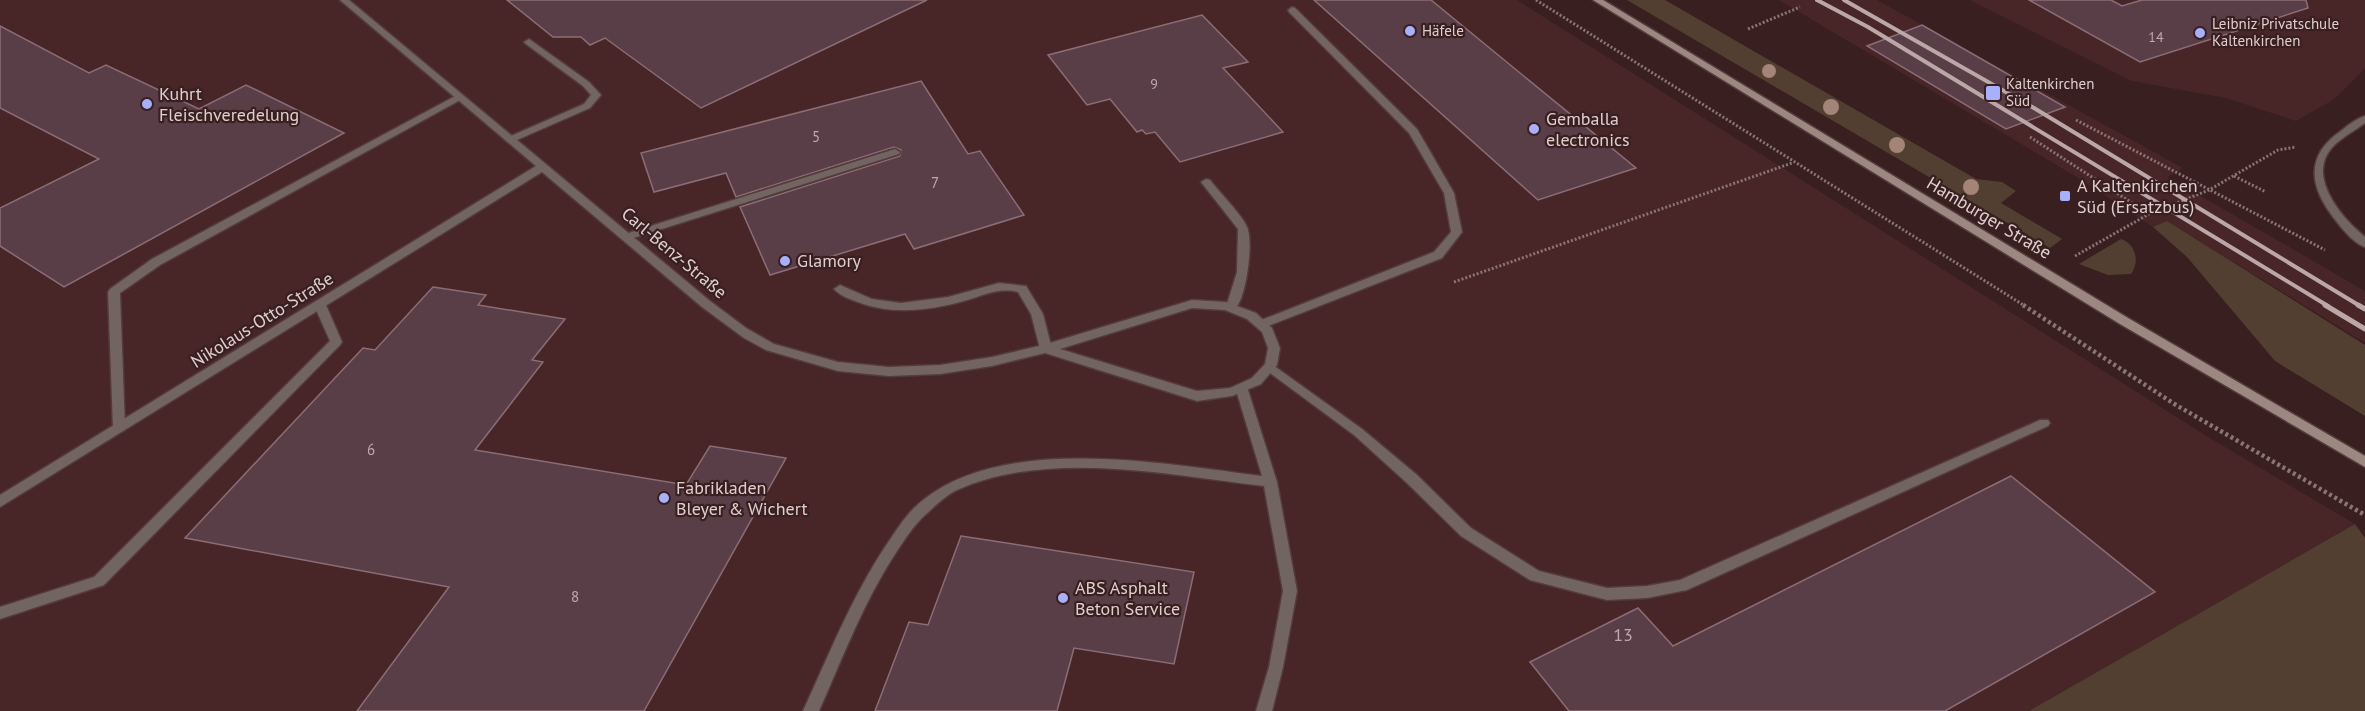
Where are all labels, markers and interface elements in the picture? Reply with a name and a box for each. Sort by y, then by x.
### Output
place label: Leibniz Privatschule Kaltenkirchen [2212,14,2339,50]
place label: Häfele [1422,21,1464,40]
marker: Häfele [1403,24,1417,38]
marker: Leibniz Privatschule Kaltenkirchen [2193,26,2207,40]
house number: 14 [2148,28,2164,46]
place label: Kaltenkirchen Süd [2006,74,2094,110]
house number: 9 [1150,75,1158,93]
place label: Kuhrt Fleischveredelung [159,82,299,126]
marker: Kaltenkirchen Süd [1984,84,2002,102]
marker: Kuhrt Fleischveredelung [140,97,154,111]
place label: Gemballa electronics [1546,107,1630,151]
marker: Gemballa electronics [1527,122,1541,136]
house number: 5 [812,127,820,146]
street label: Hamburger Straße [1923,171,2056,264]
house number: 7 [931,173,939,192]
place label: A Kaltenkirchen Süd (Ersatzbus) [2077,174,2198,218]
marker: A Kaltenkirchen Süd (Ersatzbus) [2058,189,2072,203]
street label: Carl-Benz-Straße [617,202,732,303]
place label: Glamory [797,249,862,272]
marker: Glamory [778,254,792,268]
street label: Nikolaus-Otto-Straße [186,266,337,373]
house number: 6 [367,440,375,459]
place label: Fabrikladen Bleyer & Wichert [676,476,808,520]
marker: Fabrikladen Bleyer & Wichert [657,491,671,505]
place label: ABS Asphalt Beton Service [1075,576,1180,620]
house number: 8 [571,587,579,606]
marker: ABS Asphalt Beton Service [1056,591,1070,605]
house number: 13 [1613,623,1633,646]

